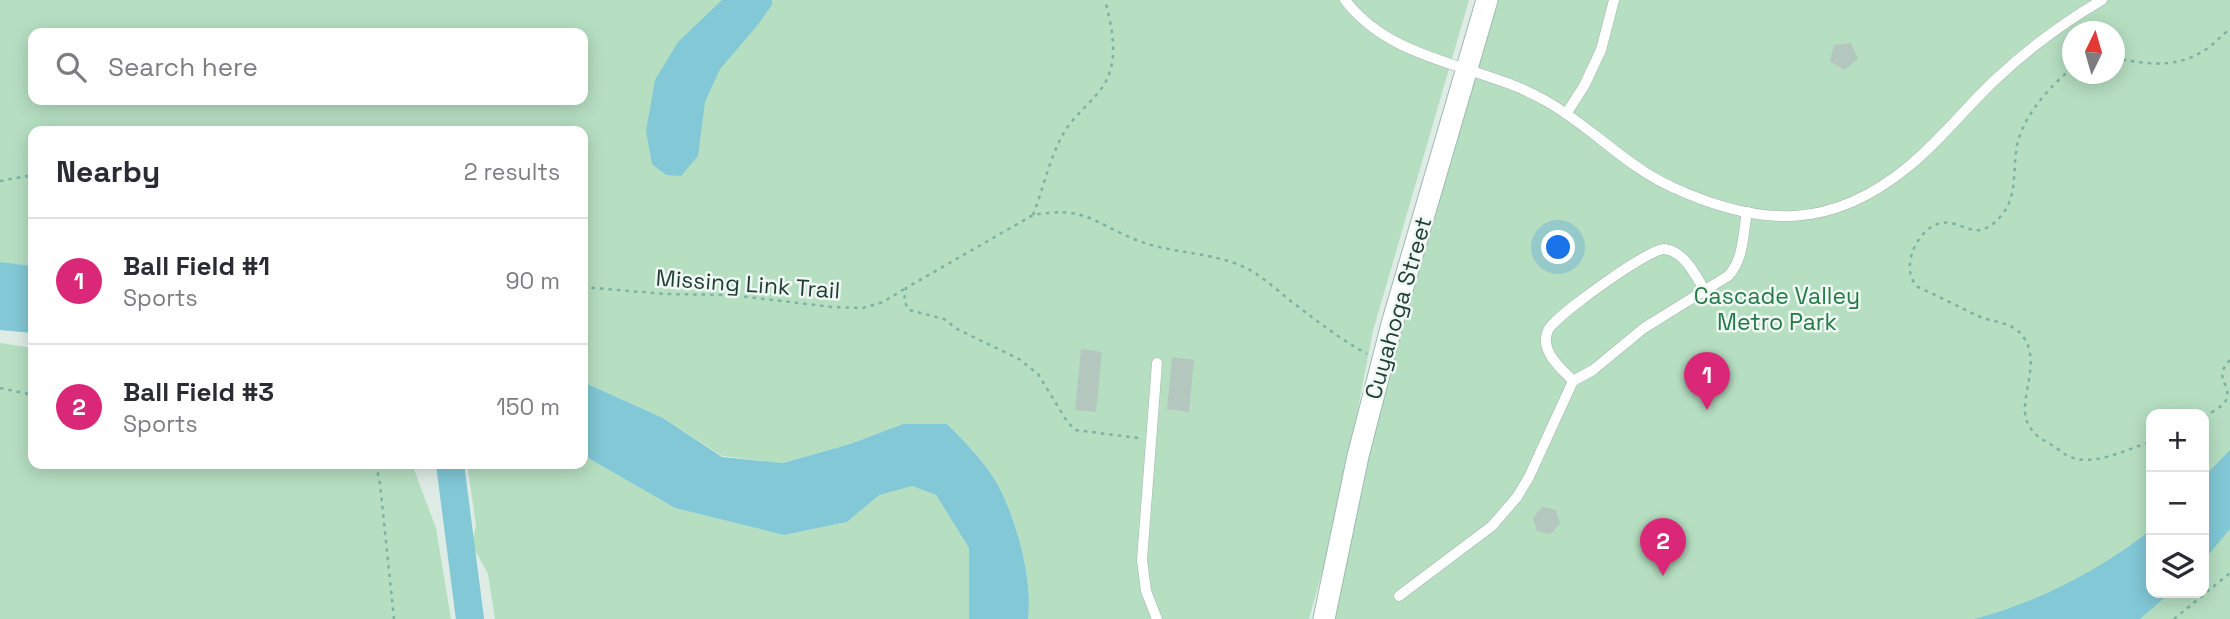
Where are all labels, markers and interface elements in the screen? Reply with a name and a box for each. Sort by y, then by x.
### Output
north arrow [2062,21,2125,84]
search box [28,28,588,105]
icon: search [52,48,90,86]
text: Search here [108,50,258,84]
text: Nearby [56,152,160,191]
text: 2 results [464,157,560,187]
street label: Cuyahoga Street [1358,213,1438,403]
your location [1541,230,1575,264]
text: Ball Field #1 [123,249,270,283]
street label: Missing Link Trail [655,263,841,305]
text: 1 [74,266,84,296]
text: 90 m [505,266,560,296]
park label: Cascade Valley Metro Park [1694,281,1860,337]
text: Sports [123,283,198,313]
pin: 1 [1684,352,1730,410]
text: Ball Field #3 [123,375,274,409]
text: 2 [72,392,86,422]
text: 150 m [496,392,560,422]
text: Sports [123,409,198,439]
map controls [2146,409,2209,598]
button: + [2146,409,2209,472]
button: − [2146,472,2209,535]
pin: 2 [1640,518,1686,576]
button: layers [2146,535,2209,598]

